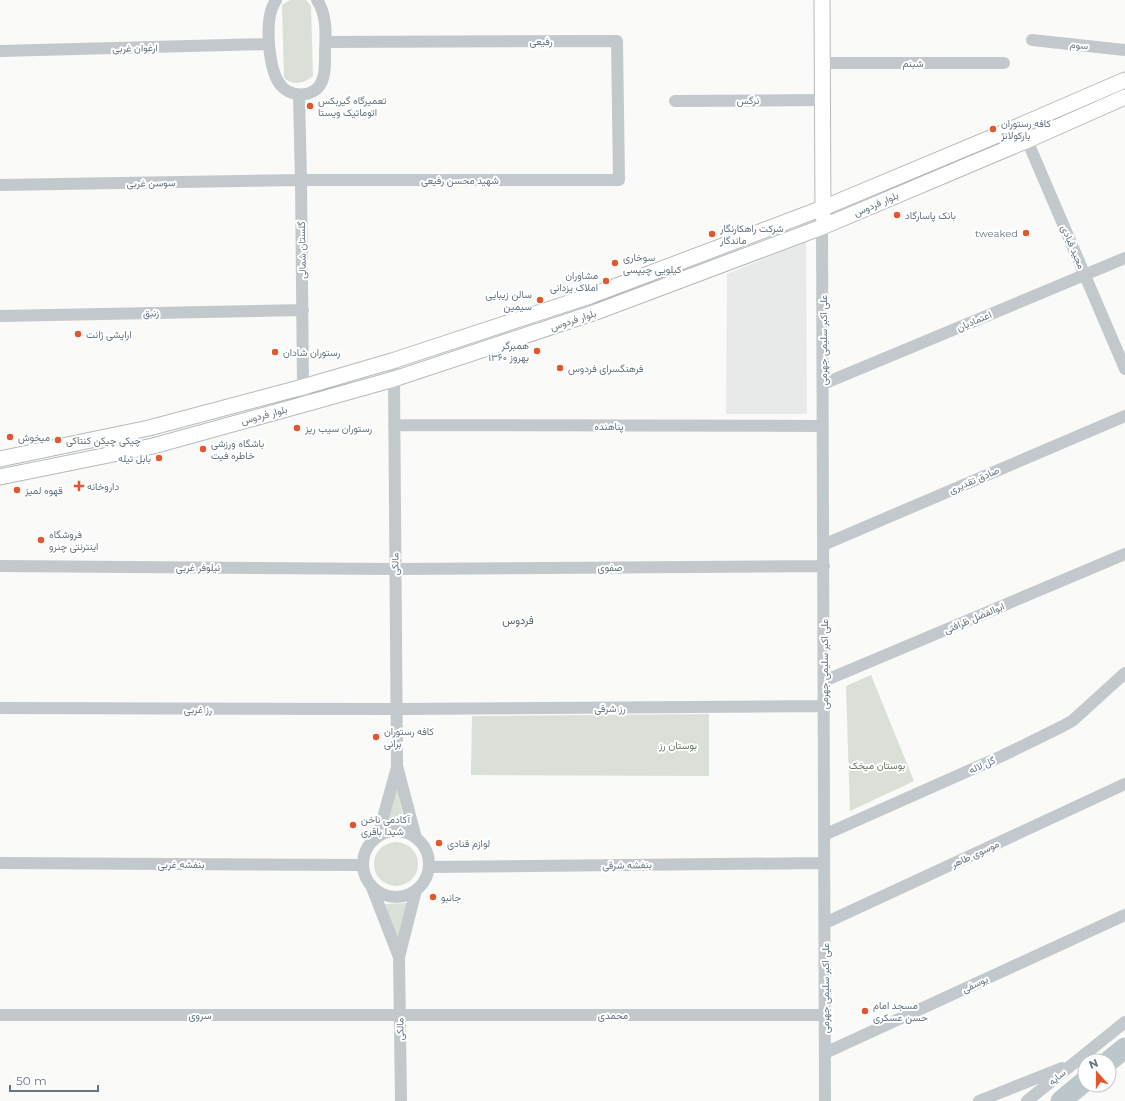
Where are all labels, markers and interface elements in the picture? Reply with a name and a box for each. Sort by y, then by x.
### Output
street label: رفیعی [529,35,553,48]
street label: سوم [1069,38,1089,52]
street label: ارغوان غربی [112,41,158,55]
street label: شبنم [902,57,924,70]
place label: تعمیرگاه گیربکس اتوماتیک ویستا [318,94,386,119]
street label: نرگس [737,94,759,107]
marker: تعمیرگاه گیربکس اتوماتیک ویستا [305,101,315,111]
place label: کافه رستوران بارکولانژ [1000,117,1051,142]
marker: کافه رستوران بارکولانژ [988,124,998,134]
street label: شهید محسن رفیعی [421,174,499,187]
street label: سوسن غربی [126,176,176,190]
street label: بلوار فردوس [852,189,901,219]
place label: بانک پاسارگاد [905,209,956,223]
marker: بانک پاسارگاد [892,210,902,220]
street label: گلستان شمالی [295,221,309,279]
place label: شرکت راهکارنگار ماندگار [719,222,784,247]
street label: مجید قبادی [1058,223,1088,271]
place label: tweaked [975,227,1018,240]
marker: tweaked [1021,228,1031,238]
marker: شرکت راهکارنگار ماندگار [707,229,717,239]
place label: سوخاری كيلويی چيپسی [623,251,682,277]
marker: سوخاری كيلويی چيپسی [610,258,620,268]
place label: مشاوران املاک یزدانی [550,269,598,294]
marker: مشاوران املاک یزدانی [601,276,611,286]
place label: سالن زیبایی سیمین [485,288,532,313]
marker: سالن زیبایی سیمین [535,295,545,305]
street label: علی اکبر سلیمی جهرمی [817,295,830,385]
street label: زنبق [143,306,159,320]
street label: بلوار فردوس [548,306,598,334]
street label: اعتمادیان [955,308,993,334]
place label: ارایشی ژانت [86,328,132,341]
marker: ارایشی ژانت [73,329,83,339]
place label: همبرگر بهروز ۱۳۶۰ [488,339,529,364]
place label: رستوران شادان [283,346,340,359]
marker: همبرگر بهروز ۱۳۶۰ [532,346,542,356]
marker: رستوران شادان [270,347,280,357]
place label: فرهنگسرای فردوس [568,362,644,375]
marker: فرهنگسرای فردوس [555,363,565,373]
street label: بلوار فردوس [239,403,289,427]
street label: پناهنده [594,420,624,434]
place label: رستوران سیب ریز [304,422,372,435]
marker: رستوران سیب ریز [292,423,302,433]
place label: میخوش [18,431,50,444]
marker: میخوش [5,432,15,442]
place label: چیکی چیکن کنتاکی [66,434,141,448]
marker: چیکی چیکن کنتاکی [53,435,63,445]
place label: باشگاه ورزشی خاطره فیت [211,437,264,462]
marker: باشگاه ورزشی خاطره فیت [198,444,208,454]
place label: بابل تیله [118,452,151,465]
marker: بابل تیله [154,453,164,463]
street label: صادق تقدیری [947,464,1001,496]
place label: داروخانه [87,480,119,493]
marker: داروخانه [74,481,84,491]
place label: قهوه لمیز [24,484,63,497]
marker: قهوه لمیز [12,485,22,495]
place label: فروشگاه اینترنتی چنرو [49,528,98,554]
marker: فروشگاه اینترنتی چنرو [36,535,46,545]
street label: مالکی [388,553,402,575]
street label: نیلوفر غربی [176,561,220,574]
street label: صفوی [598,561,622,574]
street label: ابوالفضل ظرافتی [942,599,1006,637]
district label: فردوس [502,613,534,627]
street label: علی اکبر سلیمی جهرمی [818,619,831,709]
street label: رز شرقی [594,702,626,715]
street label: رز غربی [184,703,212,716]
place label: كافه رستوران برانى [384,725,434,750]
marker: كافه رستوران برانى [371,732,381,742]
park label: بوستان رز [658,739,697,752]
street label: گل لاله [967,753,998,777]
park label: بوستان میخک [849,759,905,772]
place label: آکادمی ناخن شیدا باقری [361,813,411,838]
marker: آکادمی ناخن شیدا باقری [348,820,358,830]
place label: لوازم قنادی [447,837,490,850]
street label: موسوی طاهر [948,837,1001,871]
marker: لوازم قنادی [434,838,444,848]
street label: بنفشه غربی [158,858,204,871]
street label: بنفشه شرقی [602,858,652,872]
place label: جانبو [441,891,461,904]
marker: جانبو [428,892,438,902]
street label: علی اکبر سلیمی جهرمی [819,943,832,1033]
street label: یوسفی [960,972,991,996]
place label: مسجد امام حسن عسکری [873,999,928,1024]
marker: مسجد امام حسن عسکری [860,1006,870,1016]
street label: سروی [188,1009,212,1022]
street label: محمدی [598,1009,628,1022]
street label: مالکی [393,1018,407,1040]
north arrow [1077,1053,1117,1093]
text: N [1087,1056,1100,1072]
street label: سایه [1046,1066,1068,1088]
scale bar [10,1067,98,1093]
text: 50 m [16,1073,47,1088]

